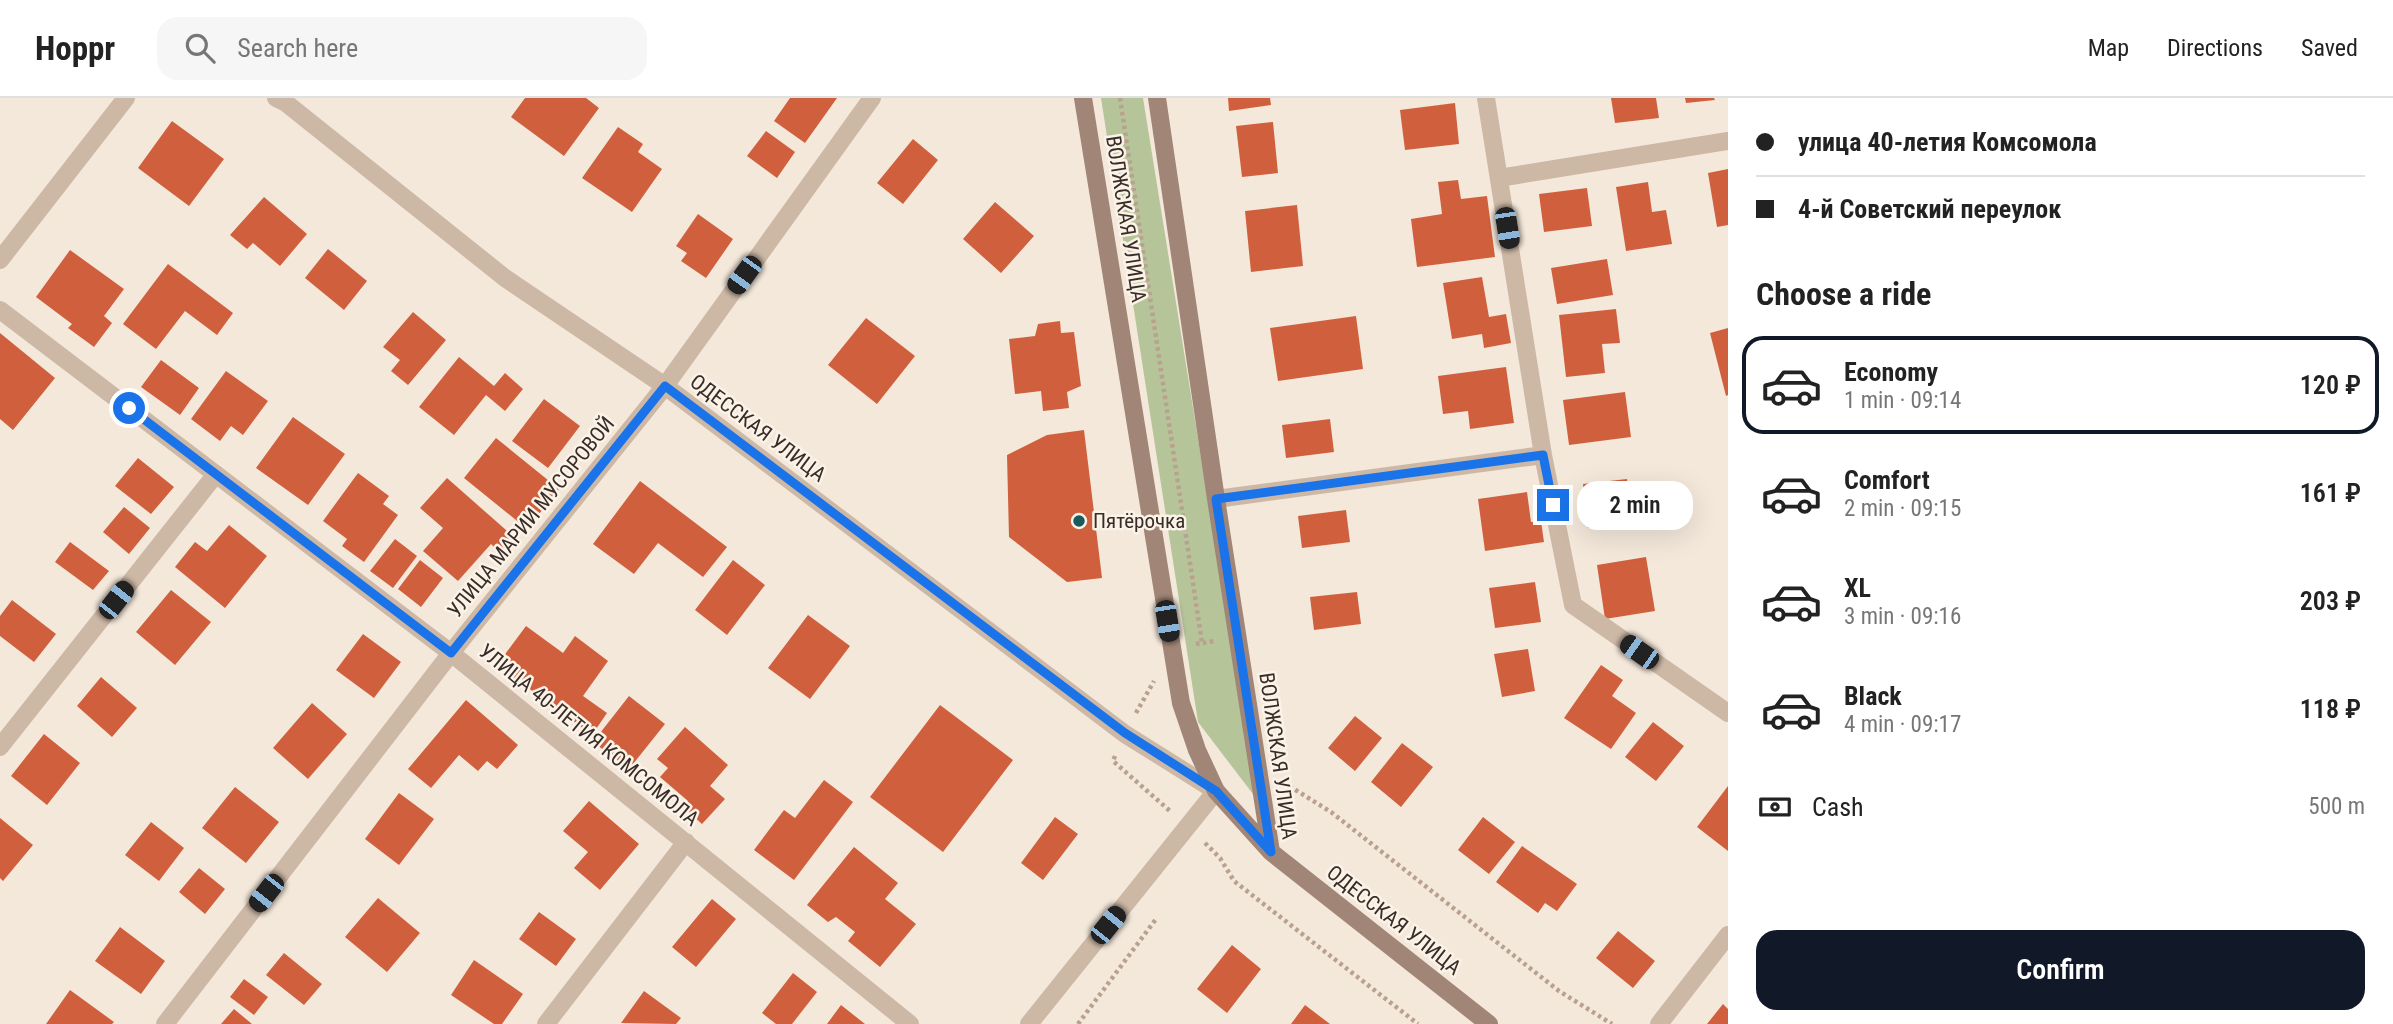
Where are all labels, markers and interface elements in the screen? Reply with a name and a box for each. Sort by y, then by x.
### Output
search box [157,17,647,80]
text: Hoppr [35,29,115,68]
icon: search [181,29,219,67]
text: Search here [237,33,358,63]
text: Map [2088,34,2129,62]
text: Directions [2167,34,2263,62]
text: Saved [2301,34,2358,62]
text: улица 40-летия Комсомола [1798,127,2097,157]
street label: ВОЛЖСКАЯ УЛИЦА [1101,134,1151,304]
text: 4-й Советский переулок [1798,194,2061,224]
car [1494,206,1521,250]
car [724,252,765,298]
text: Choose a ride [1756,275,1931,313]
icon: car [1760,354,1823,417]
text: Economy [1844,357,1938,387]
street label: ОДЕССКАЯ УЛИЦА [685,369,831,487]
text: 120 ₽ [2300,370,2361,400]
text: 1 min · 09:14 [1844,387,1961,414]
route start [113,392,145,424]
street label: УЛИЦА МАРИИ МУСОРОВОЙ [443,412,619,622]
icon: car [1760,462,1823,525]
text: Comfort [1844,465,1930,495]
text: 161 ₽ [2300,478,2361,508]
callout: 2 min [1578,480,1693,530]
route end [1537,489,1569,521]
text: 2 min [1610,492,1660,519]
text: 2 min · 09:15 [1844,495,1961,522]
place label: Пятёрочка [1093,509,1185,533]
marker: Пятёрочка [1071,513,1087,529]
icon: car [1760,570,1823,633]
text: XL [1844,573,1871,603]
car [95,577,138,623]
text: 203 ₽ [2300,586,2361,616]
car [1154,599,1181,643]
text: 3 min · 09:16 [1844,603,1961,630]
car [1616,631,1663,673]
street label: УЛИЦА 40-ЛЕТИЯ КОМСОМОЛА [474,639,704,831]
street label: ВОЛЖСКАЯ УЛИЦА [1254,671,1302,841]
icon: car [1760,678,1823,741]
text: Black [1844,681,1902,711]
text: 118 ₽ [2300,694,2361,724]
text: 4 min · 09:17 [1844,711,1961,738]
icon: cash [1756,788,1794,826]
text: Cash [1812,792,1864,822]
text: 500 m [2308,793,2365,820]
street label: ОДЕССКАЯ УЛИЦА [1322,860,1466,980]
car [245,870,288,916]
car [1087,902,1130,948]
button: Confirm [1756,930,2365,1010]

